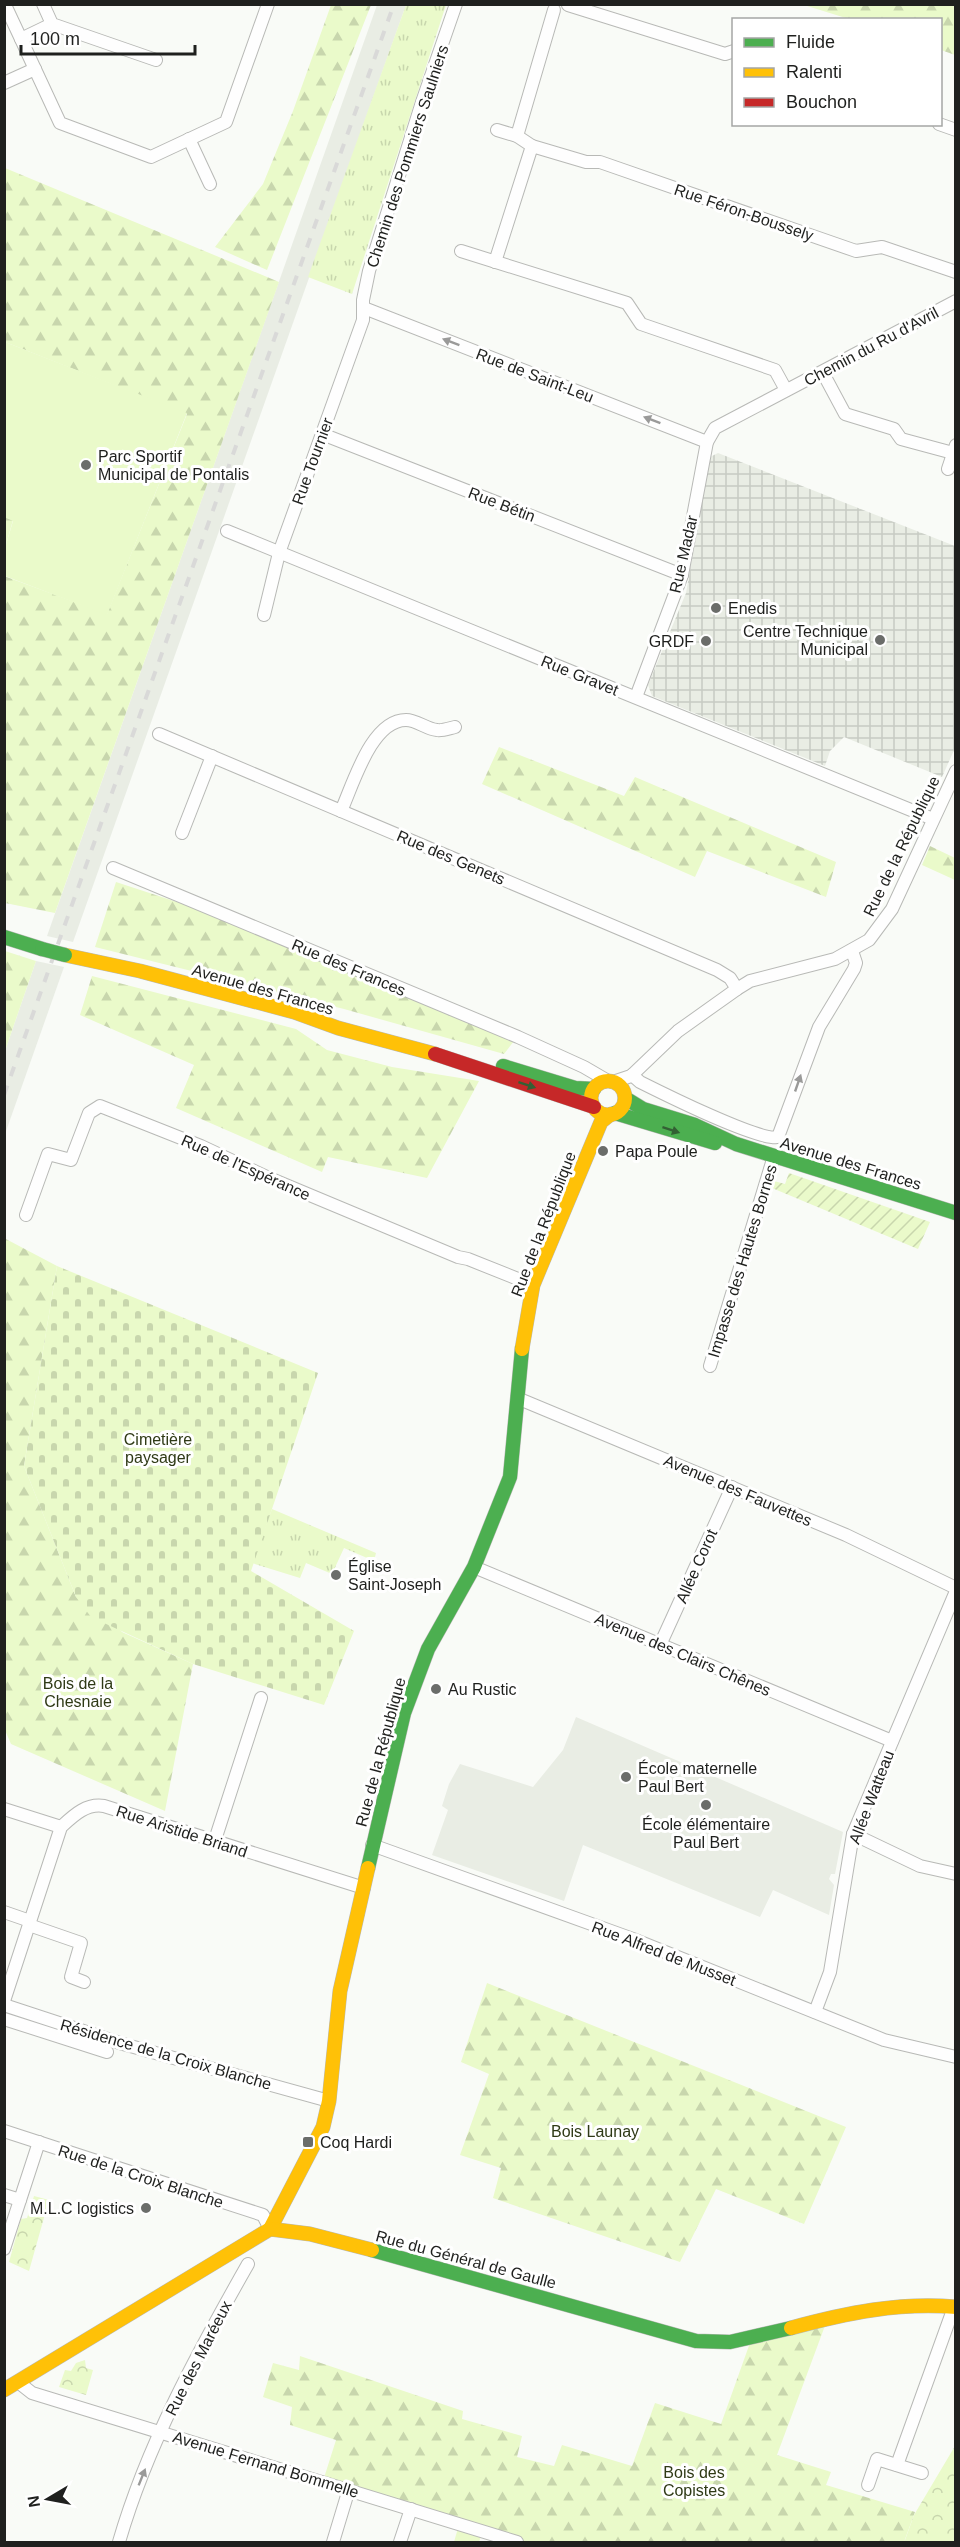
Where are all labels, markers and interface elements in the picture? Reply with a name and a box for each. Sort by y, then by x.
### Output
scale bar [21,18,195,56]
legend [732,18,942,126]
text: 100 m [30,29,80,49]
text: Fluide [786,32,835,52]
street label: Chemin des Pommiers Saulniers [363,43,452,270]
text: Ralenti [786,62,842,82]
text: Bouchon [786,92,857,112]
street label: Rue Féron-Boussely [672,181,816,244]
street label: Chemin du Ru d'Avril [801,304,941,389]
one-way arrow [442,337,460,346]
street label: Rue de Saint-Leu [474,345,596,406]
street label: Rue Tournier [289,415,336,507]
one-way arrow [643,415,661,425]
place label: Parc Sportif Municipal de Pontalis [98,448,249,483]
marker: Parc Sportif Municipal de Pontalis [79,458,93,472]
street label: Rue Bétin [466,484,538,525]
street label: Rue Madar [666,513,701,595]
place label: Enedis [728,600,777,617]
marker: Enedis [709,601,723,615]
place label: Centre Technique Municipal [743,623,868,658]
place label: GRDF [649,633,694,650]
marker: Centre Technique Municipal [873,633,887,647]
marker: GRDF [699,634,713,648]
street label: Rue Gravet [539,652,621,699]
street label: Rue de la République [860,773,943,919]
street label: Rue des Genets [394,827,507,888]
street label: Rue des Frances [289,936,408,999]
street label: Avenue des Frances [190,961,336,1018]
one-way arrow [794,1074,804,1092]
one-way arrow [518,1080,536,1090]
one-way arrow [662,1125,680,1135]
street label: Rue de l'Espérance [179,1131,313,1204]
street label: Avenue des Frances [778,1134,923,1193]
place label: Papa Poule [615,1143,698,1160]
marker: Papa Poule [596,1144,610,1158]
street label: Rue de la République [508,1149,579,1299]
street label: Impasse des Hautes Bornes [705,1163,780,1360]
park label: Cimetière paysager [124,1431,192,1466]
street label: Avenue des Fauvettes [661,1452,814,1529]
street label: Allée Corot [673,1526,721,1606]
place label: Église Saint-Joseph [348,1557,441,1593]
marker: Église Saint-Joseph [329,1568,343,1582]
street label: Avenue des Clairs Chênes [592,1610,773,1699]
park label: Bois de la Chesnaie [43,1675,113,1710]
street label: Rue de la République [352,1676,409,1829]
place label: Au Rustic [448,1681,516,1698]
marker: Au Rustic [429,1682,443,1696]
street label: Allée Watteau [846,1748,897,1846]
place label: École maternelle Paul Bert [638,1759,757,1795]
marker: École maternelle Paul Bert [619,1770,633,1784]
marker: École élémentaire Paul Bert [699,1798,713,1812]
street label: Rue Aristide Briand [114,1802,250,1861]
place label: École élémentaire Paul Bert [642,1815,770,1851]
street label: Rue Alfred de Musset [589,1918,739,1989]
street label: Résidence de la Croix Blanche [58,2016,273,2093]
park label: Bois Launay [551,2123,639,2140]
place label: Coq Hardi [320,2134,392,2151]
marker: Coq Hardi [301,2135,315,2149]
street label: Rue de la Croix Blanche [56,2142,226,2211]
place label: M.L.C logistics [30,2200,134,2217]
marker: M.L.C logistics [139,2201,153,2215]
street label: Rue du Général de Gaulle [374,2227,558,2292]
street label: Rue des Maréeux [162,2298,235,2418]
street label: Avenue Fernand Bommelle [171,2428,361,2501]
park label: Bois des Copistes [663,2464,725,2499]
one-way arrow [137,2467,147,2485]
north arrow [18,2469,78,2529]
text: N [24,2494,43,2509]

